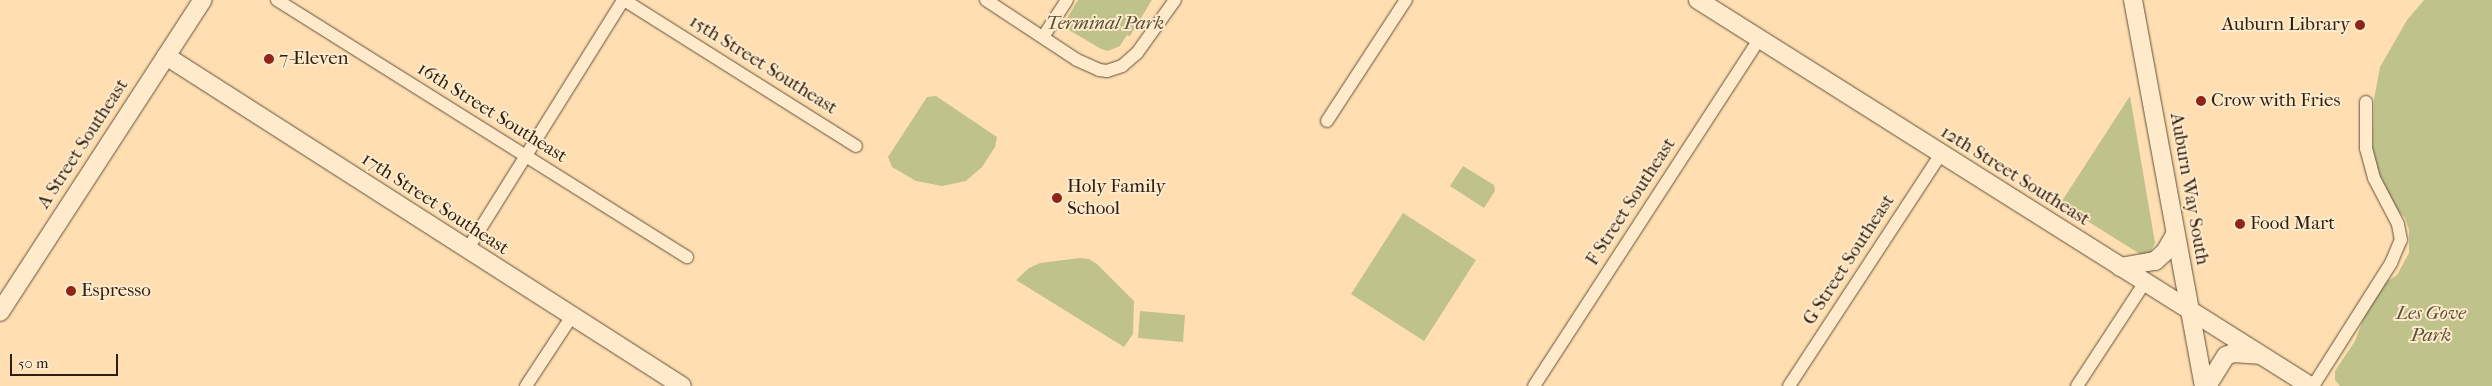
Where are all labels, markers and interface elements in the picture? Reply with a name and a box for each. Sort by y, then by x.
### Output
street label: 15th Street Southeast [685,10,841,120]
park label: Terminal Park [1046,13,1164,35]
place label: Auburn Library [2222,14,2350,36]
marker: Auburn Library [2354,19,2366,31]
place label: 7-Eleven [279,48,349,70]
marker: 7-Eleven [263,53,275,65]
street label: 16th Street Southeast [413,58,571,168]
street label: A Street Southeast [33,75,133,213]
place label: Crow with Fries [2211,90,2341,112]
marker: Crow with Fries [2195,95,2207,107]
street label: Auburn Way South [2164,111,2214,267]
street label: 12th Street Southeast [1936,121,2094,231]
street label: F Street Southeast [1581,134,1681,270]
street label: 17th Street Southeast [357,148,513,260]
place label: Holy Family School [1067,176,1166,220]
street label: G Street Southeast [1798,190,1900,330]
marker: Holy Family School [1051,192,1063,204]
place label: Food Mart [2250,213,2335,235]
marker: Food Mart [2234,218,2246,230]
place label: Espresso [81,280,151,302]
marker: Espresso [65,285,77,297]
park label: Les Gove Park [2396,303,2466,347]
scale bar [12,344,120,376]
text: 50 m [18,354,48,372]

